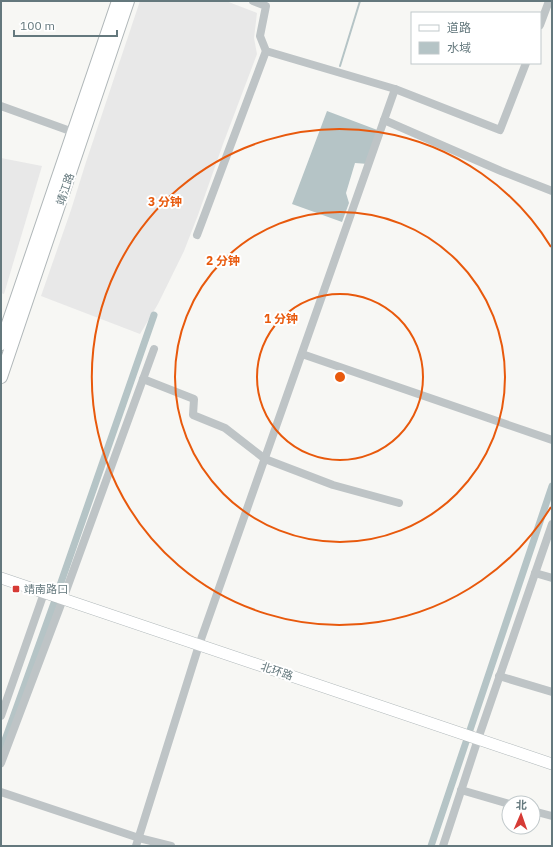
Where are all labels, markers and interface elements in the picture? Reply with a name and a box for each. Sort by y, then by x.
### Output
scale bar [14,12,117,38]
legend [411,12,541,64]
text: 100 m [20,18,55,33]
text: 道路 [447,20,471,35]
text: 水域 [447,40,471,55]
street label: 靖江路 [53,171,77,207]
text: 3 分钟 [148,194,182,209]
text: 2 分钟 [206,253,240,268]
text: 1 分钟 [264,311,298,326]
centre of rings [333,370,347,384]
place label: 靖南路口 [24,582,68,596]
marker: 靖南路口 [11,584,21,594]
street label: 北环路 [259,659,295,683]
north arrow [501,795,541,835]
text: 北 [516,798,527,812]

